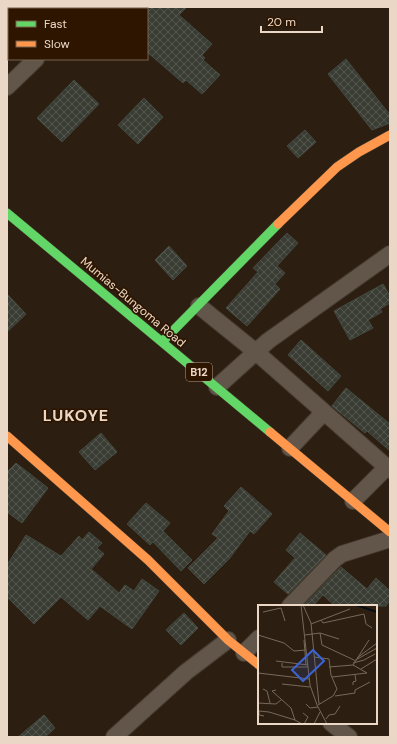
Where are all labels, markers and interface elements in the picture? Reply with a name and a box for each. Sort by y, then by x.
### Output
legend [8,8,148,60]
scale bar [261,8,322,34]
text: 20 m [267,14,296,30]
text: Fast [44,16,67,32]
text: Slow [44,36,70,52]
street label: Mumias-Bungoma Road [77,253,189,351]
road number: B12 [186,363,212,381]
district label: LUKOYE [43,405,109,426]
inset map [258,605,377,724]

